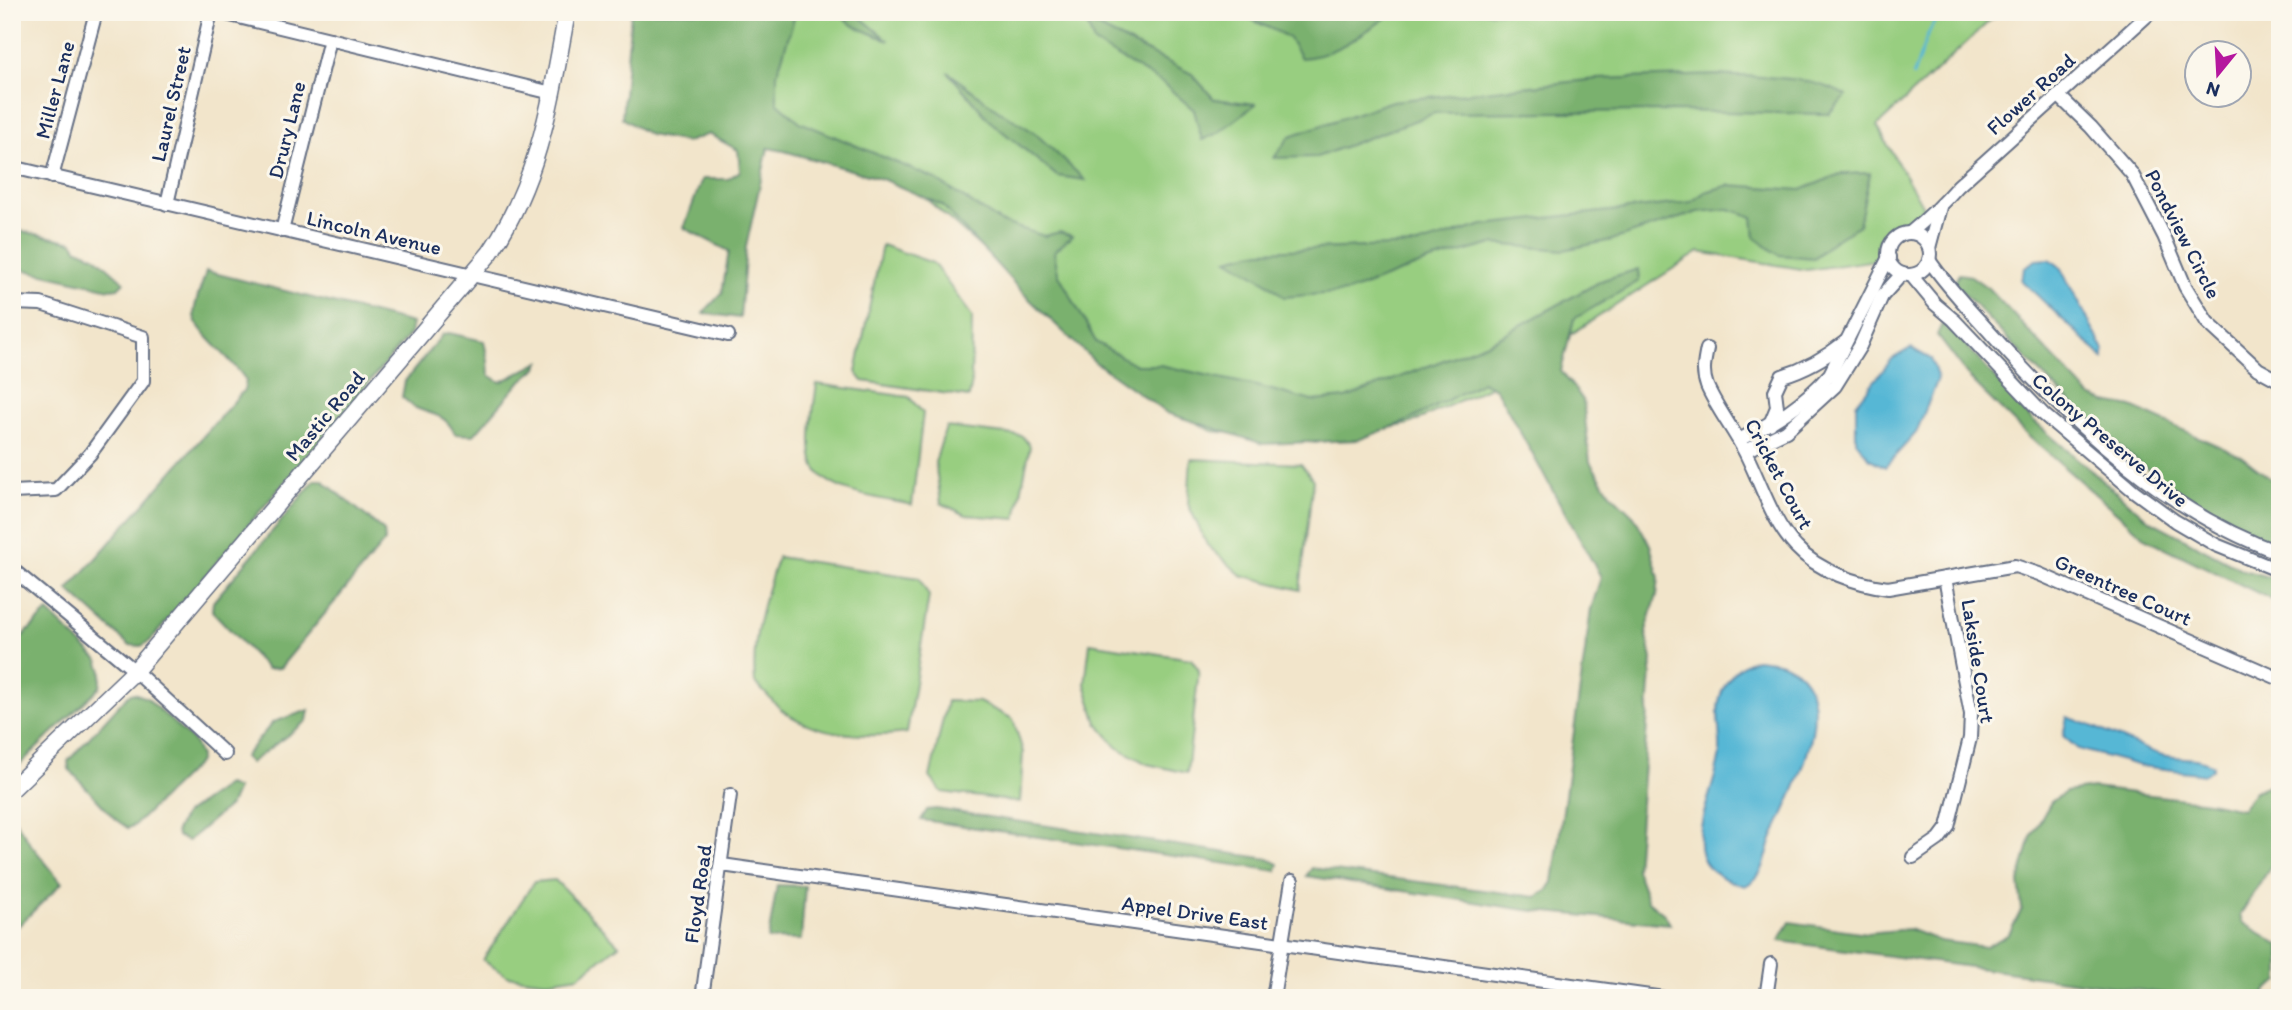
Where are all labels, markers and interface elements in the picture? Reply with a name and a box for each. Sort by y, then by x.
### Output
street label: Miller Lane [29,38,80,142]
north arrow [2184,38,2254,108]
street label: Laurel Street [145,43,196,164]
street label: Flower Road [1981,47,2080,140]
text: N [2203,77,2223,103]
street label: Drury Lane [262,79,311,181]
street label: Pondview Circle [2140,165,2227,303]
street label: Lincoln Avenue [304,205,444,260]
street label: Mastic Road [280,365,370,466]
street label: Colony Preserve Drive [2027,367,2194,512]
street label: Cricket Court [1740,414,1819,533]
street label: Greentree Court [2051,548,2196,631]
street label: Lakside Court [1956,597,2001,725]
street label: Floyd Road [678,842,717,945]
street label: Appel Drive East [1120,890,1270,935]

